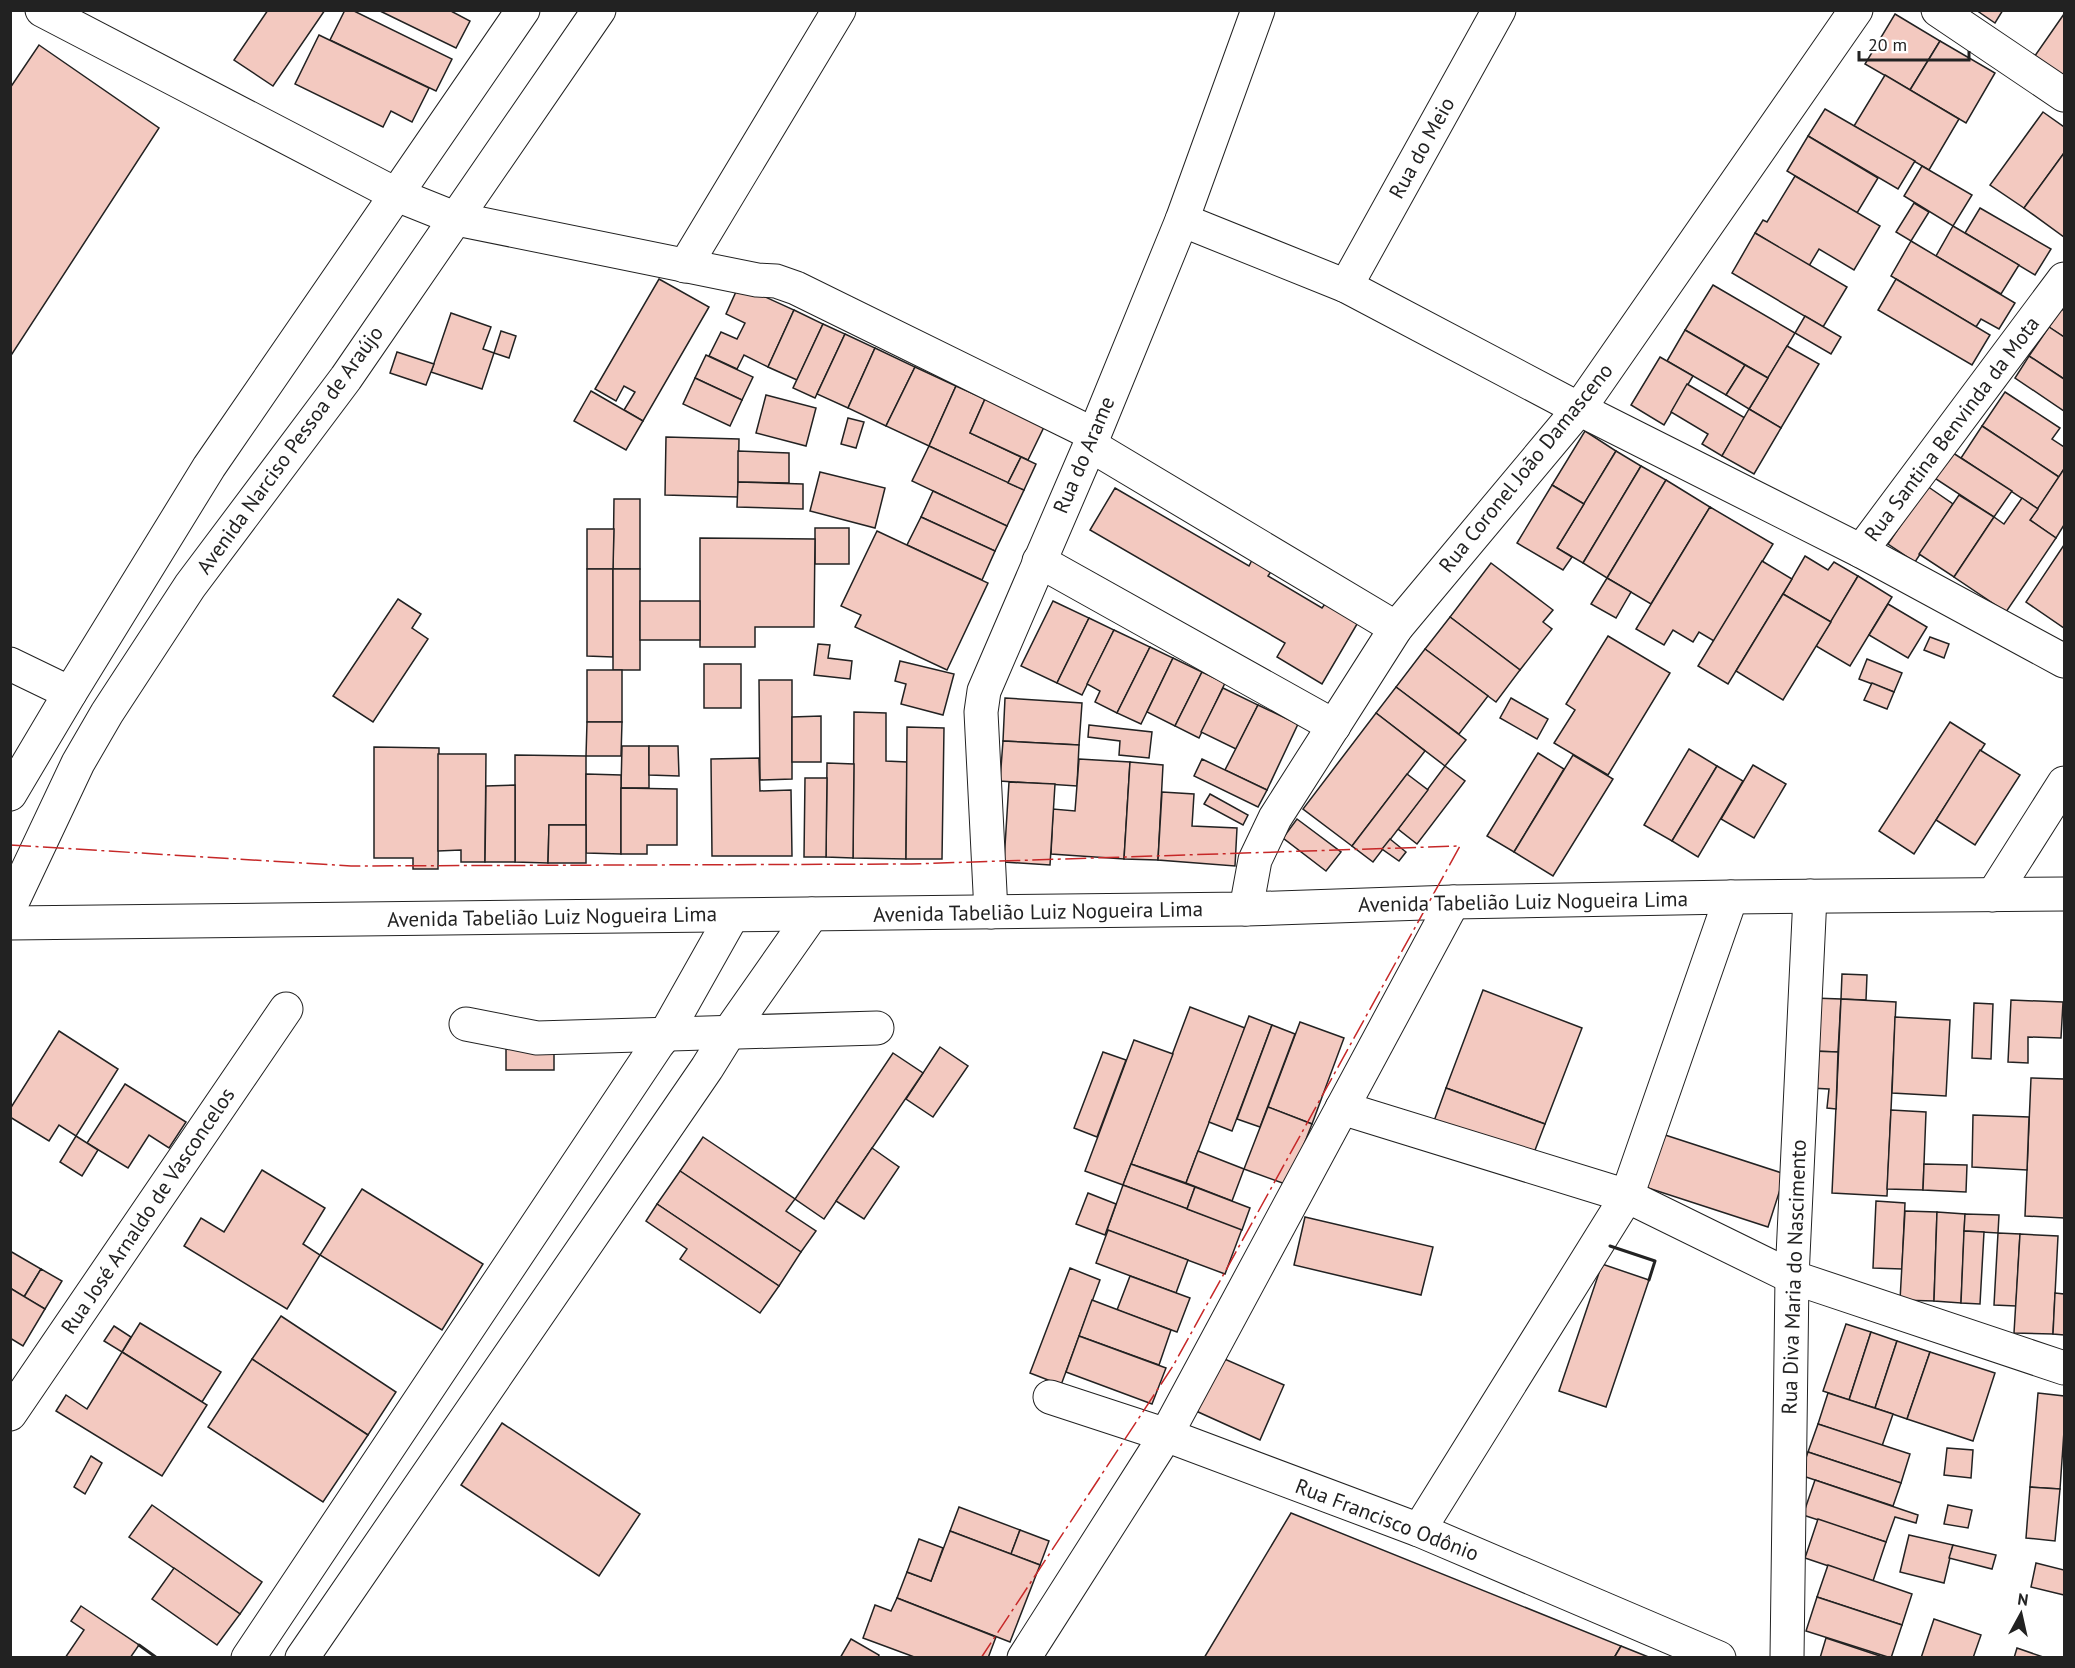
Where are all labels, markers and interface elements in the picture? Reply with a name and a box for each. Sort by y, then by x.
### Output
scale bar [1859,24,1968,62]
text: 20 m [1868,33,1907,56]
street label: Rua do Meio [1383,92,1461,203]
street label: Rua Santina Benvinda da Mota [1858,311,2045,546]
street label: Avenida Narciso Pessoa de Araújo [190,320,389,579]
street label: Rua Coronel João Damasceno [1433,357,1619,578]
street label: Rua do Arame [1047,392,1120,517]
street label: Avenida Tabelião Luiz Nogueira Lima [1358,885,1688,918]
street label: Avenida Tabelião Luiz Nogueira Lima [873,895,1203,928]
street label: Avenida Tabelião Luiz Nogueira Lima [387,900,717,933]
street label: Rua José Arnaldo de Vasconcelos [55,1082,240,1339]
street label: Rua Diva Maria do Nascimento [1775,1139,1812,1415]
street label: Rua Francisco Odônio [1291,1472,1483,1567]
north arrow [1991,1584,2051,1644]
text: N [2016,1589,2030,1610]

